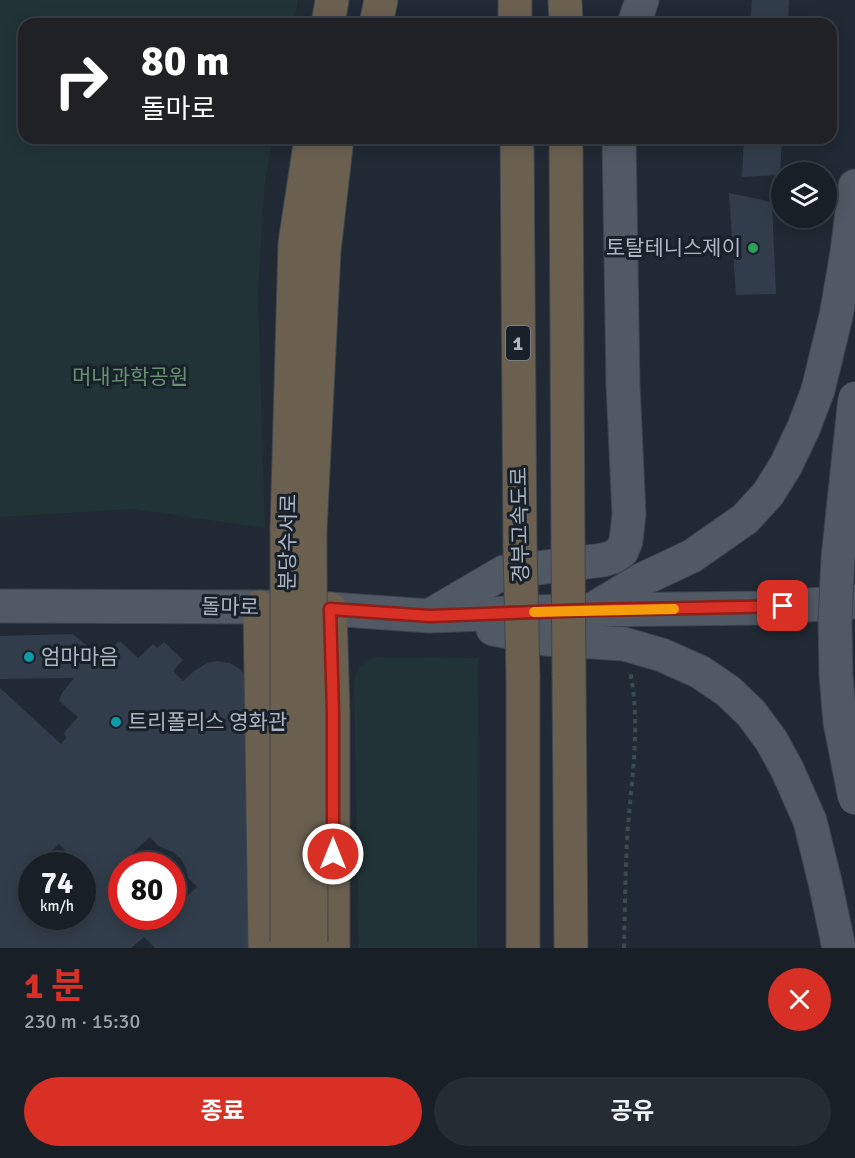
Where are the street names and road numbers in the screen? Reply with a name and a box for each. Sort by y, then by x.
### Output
road number: 1 [506,326,530,360]
street label: 경부고속도로 [506,467,534,583]
street label: 분당수서로 [274,493,302,591]
street label: 돌마로 [201,593,259,621]

